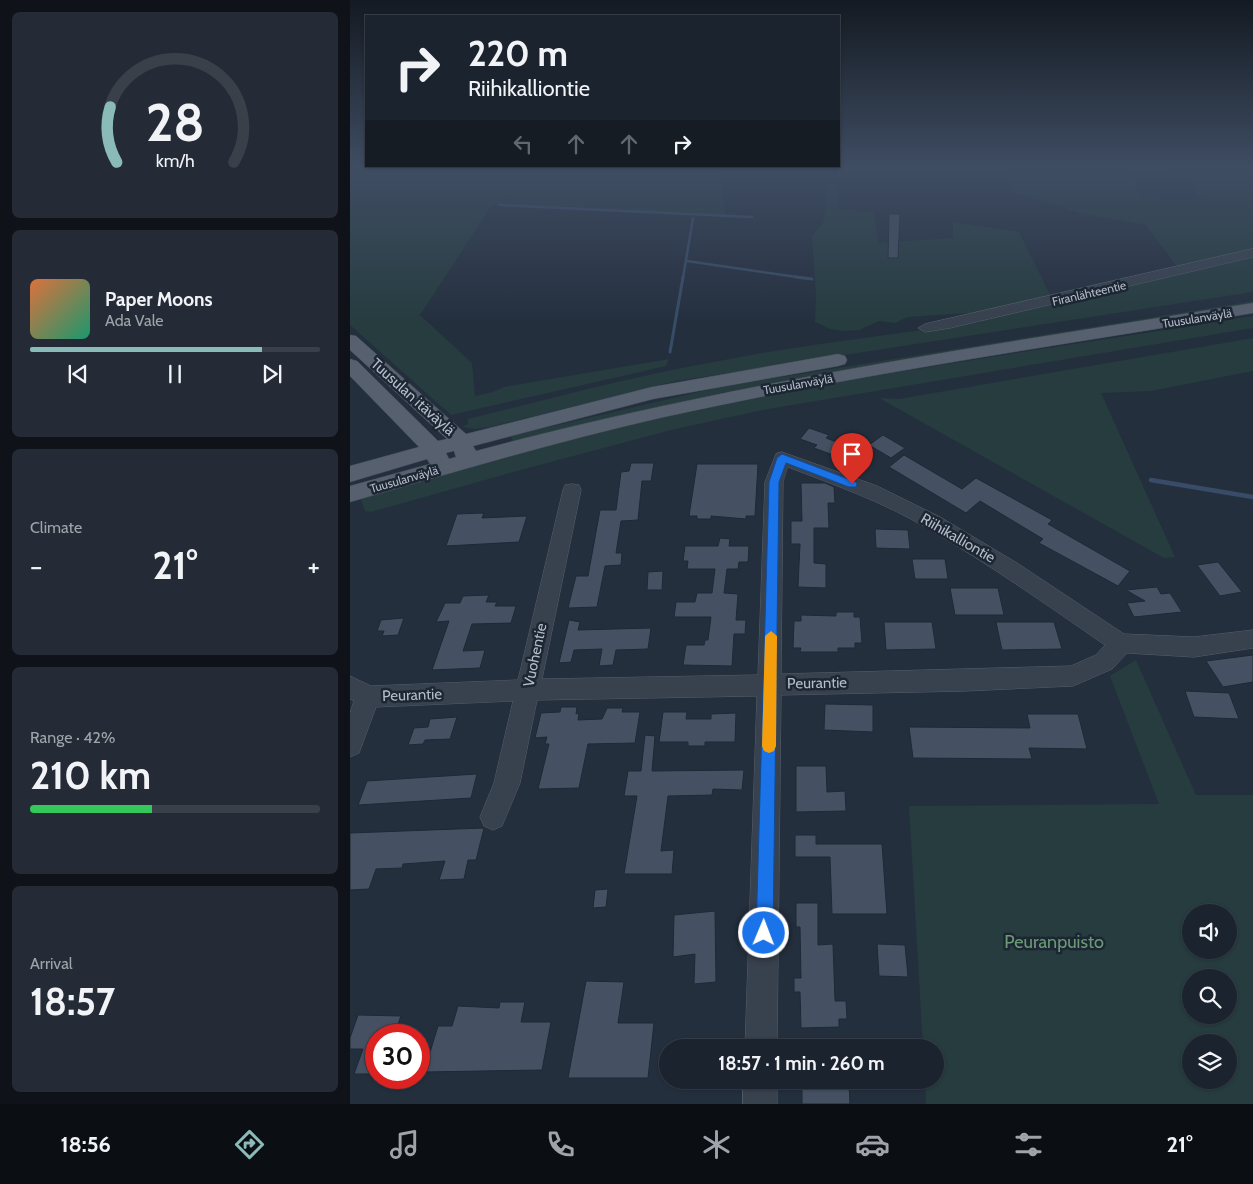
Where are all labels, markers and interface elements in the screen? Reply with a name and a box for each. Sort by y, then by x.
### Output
text: 220 m [468,32,568,75]
icon: right [385,35,450,100]
text: Riihikalliontie [468,75,590,102]
text: 28 [146,91,204,154]
icon: left [509,130,537,158]
icon: ahead [562,130,590,158]
icon: ahead [615,130,643,158]
icon: right [668,130,696,158]
text: km/h [155,150,195,171]
street label: Firanlähteentie [1051,277,1127,309]
text: Paper Moons [105,288,213,311]
street label: Tuusulanväylä [1161,305,1233,331]
text: Ada Vale [105,311,164,330]
street label: Tuusulan itäväylä [367,355,459,440]
icon: previous [64,360,92,388]
icon: pause [161,360,189,388]
icon: next [258,360,286,388]
street label: Tuusulanväylä [762,370,834,397]
pin [831,433,873,484]
icon: arrive [838,440,866,468]
street label: Tuusulanväylä [368,462,440,496]
street label: Riihikalliontie [917,509,999,567]
text: Climate [30,518,82,537]
text: 21° [152,542,198,589]
text: − [30,549,42,583]
text: + [308,549,320,583]
street label: Vuohentie [519,621,551,689]
street label: Peurantie [787,673,847,693]
street label: Peurantie [382,685,443,705]
text: Range · 42% [30,728,115,747]
text: 210 km [30,752,151,799]
map controls [1182,904,1237,1089]
button: sound [1182,904,1237,959]
position arrow [737,906,789,958]
park label: Peuranpuisto [1004,931,1104,953]
text: Arrival [30,954,73,973]
button: search [1182,969,1237,1024]
text: 18:57 [30,978,115,1025]
speed limit sign: 30 [365,1024,430,1089]
button: layers [1182,1034,1237,1089]
text: 18:57 · 1 min · 260 m [718,1052,885,1075]
icon: directions [232,1127,267,1162]
icon: music [387,1127,422,1162]
icon: phone [543,1127,578,1162]
icon: climate [699,1127,734,1162]
icon: car [855,1127,890,1162]
icon: filters [1011,1127,1046,1162]
text: 18:56 [60,1131,111,1158]
text: 21° [1166,1131,1193,1158]

